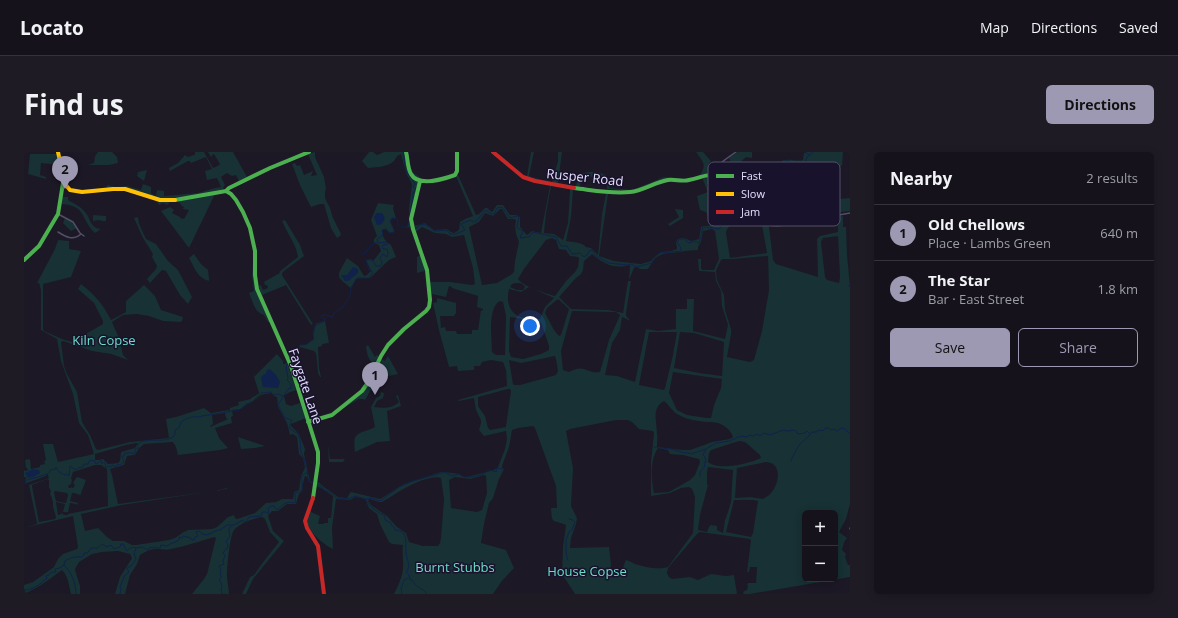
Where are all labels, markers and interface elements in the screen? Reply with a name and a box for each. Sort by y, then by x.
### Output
text: Locato [20,15,84,41]
text: Map [980,18,1009,37]
text: Directions [1031,18,1097,37]
text: Saved [1119,18,1158,37]
text: Find us [24,85,124,123]
button: Directions [1046,85,1154,124]
pin: 2 [52,156,78,189]
legend [708,162,840,226]
street label: Rusper Road [546,164,624,190]
text: Nearby [890,167,952,190]
text: Fast [741,168,762,183]
text: 2 results [1086,169,1138,187]
text: Slow [741,186,765,201]
text: Jam [740,204,760,219]
text: Old Chellows [928,214,1025,234]
text: 1 [899,224,907,242]
text: 640 m [1100,224,1138,242]
text: Place · Lambs Green [928,234,1051,252]
text: The Star [928,270,990,290]
text: 2 [899,280,907,298]
text: 1.8 km [1097,280,1138,298]
text: Bar · East Street [928,290,1024,308]
your location [520,316,540,336]
button: Save [890,328,1010,367]
button: Share [1018,328,1138,367]
park label: Kiln Copse [72,331,136,349]
street label: Faygate Lane [285,346,327,426]
pin: 1 [362,362,388,395]
map controls [802,510,838,582]
button: + [802,510,838,546]
button: − [802,546,838,582]
park label: Burnt Stubbs [415,558,495,576]
park label: House Copse [547,562,627,580]

